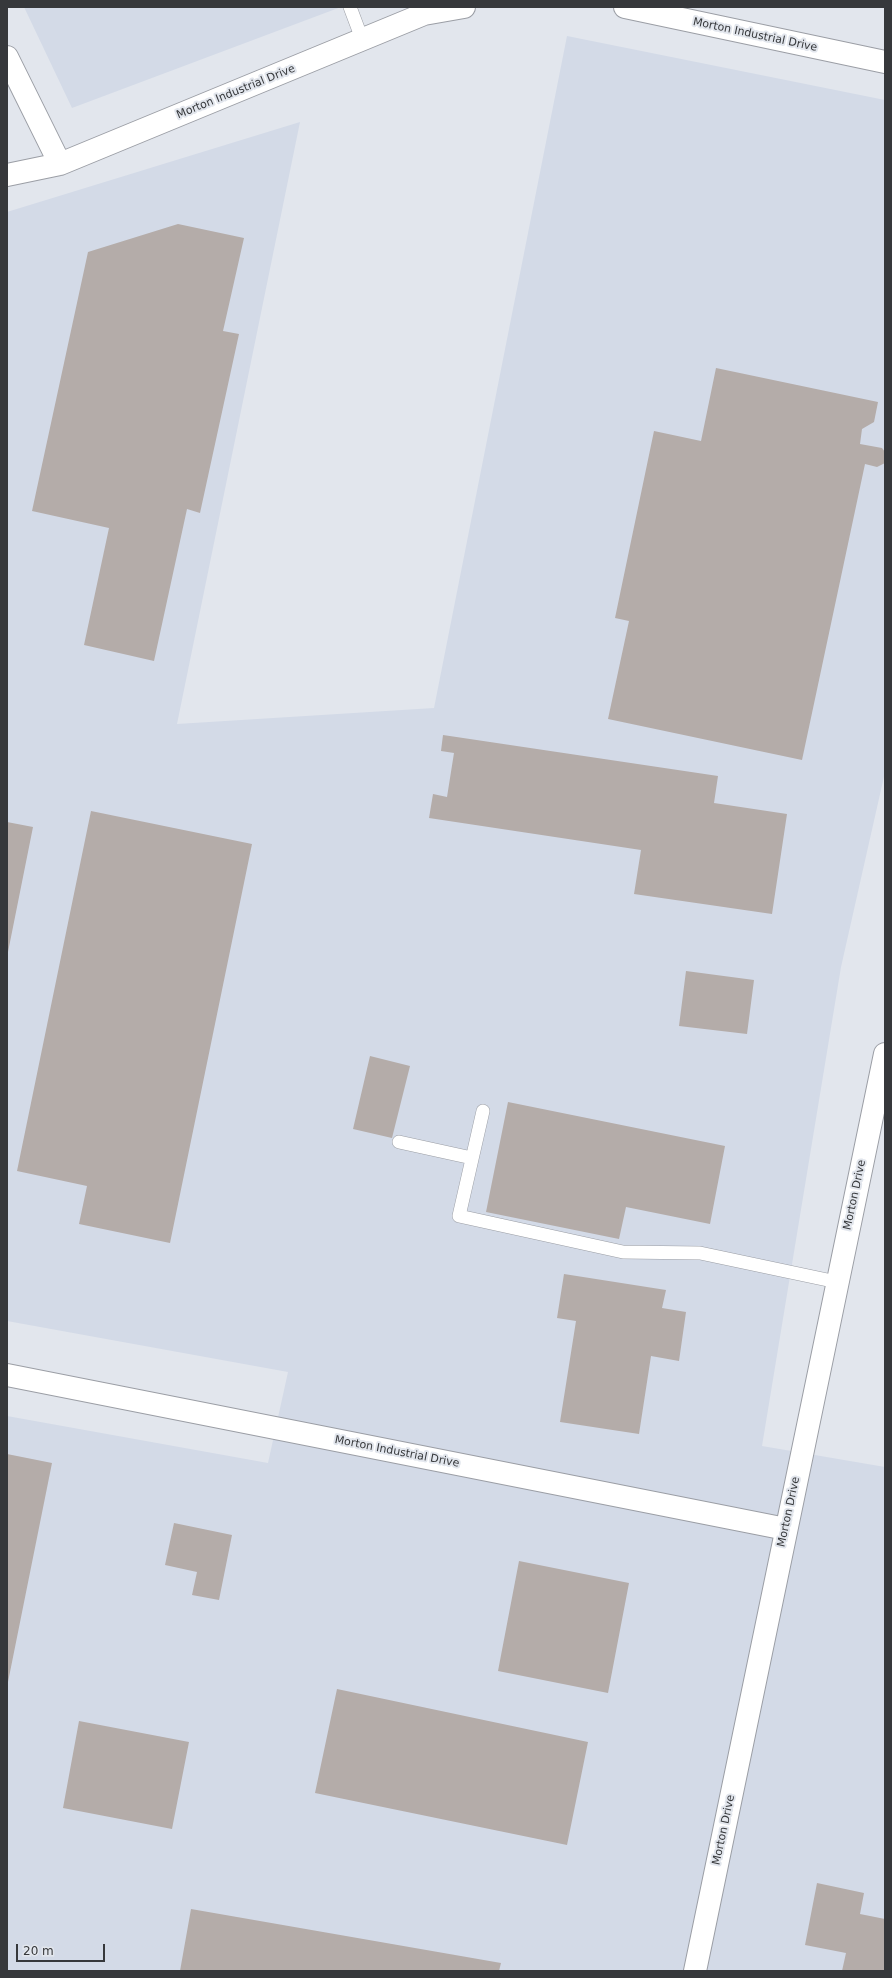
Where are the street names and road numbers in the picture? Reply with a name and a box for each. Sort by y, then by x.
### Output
street label: Morton Industrial Drive [692,15,818,55]
street label: Morton Industrial Drive [175,62,297,122]
street label: Morton Drive [841,1159,869,1231]
street label: Morton Industrial Drive [334,1433,460,1471]
street label: Morton Drive [775,1476,803,1548]
street label: Morton Drive [710,1794,738,1866]

